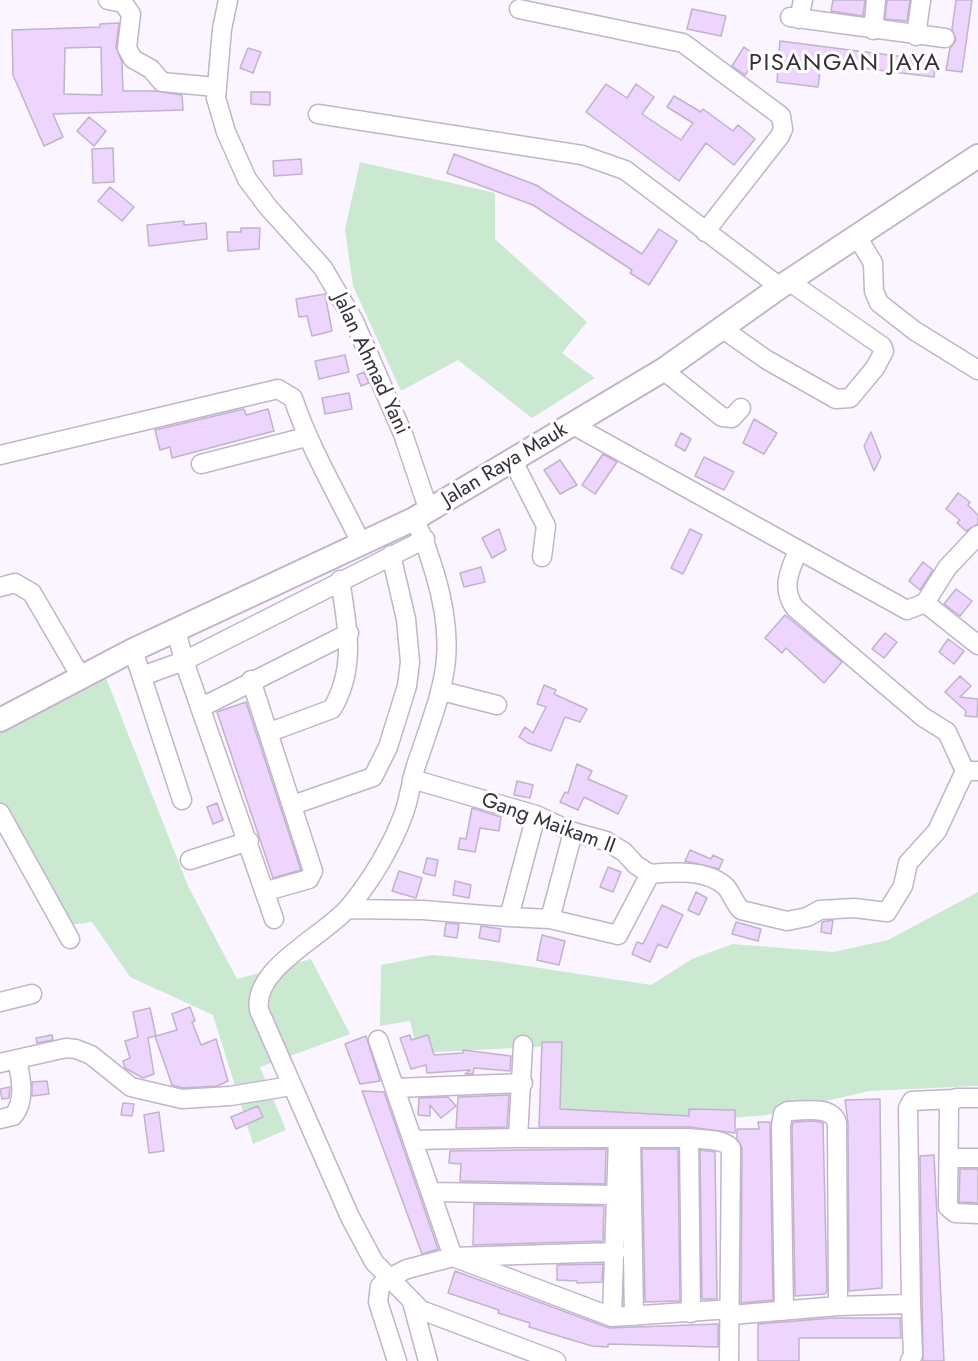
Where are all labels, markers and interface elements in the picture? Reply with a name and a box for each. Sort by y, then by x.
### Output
district label: PISANGAN JAYA [749,50,941,78]
street label: Jalan Ahmad Yani [326,289,414,439]
street label: Jalan Raya Mauk [438,418,572,512]
street label: Gang Maikam II [478,788,618,860]

